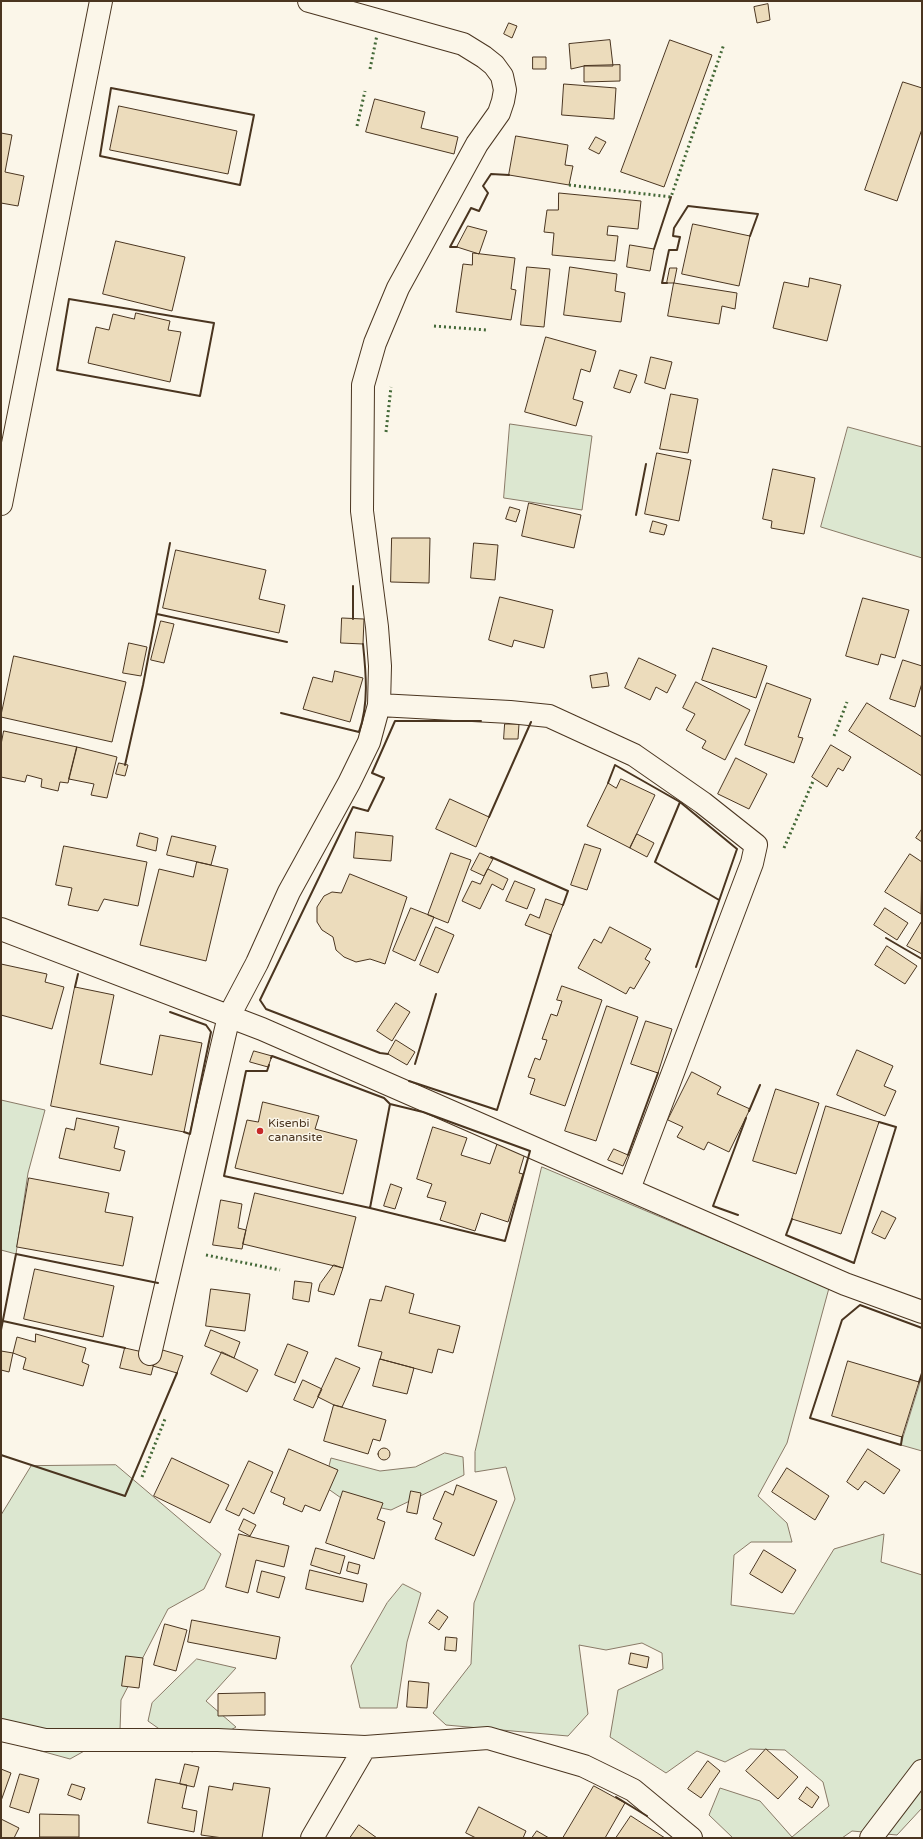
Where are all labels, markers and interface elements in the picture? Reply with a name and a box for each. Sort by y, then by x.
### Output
place label: Kisenbi canansite [268,1117,323,1145]
marker: Kisenbi canansite [255,1126,265,1136]

